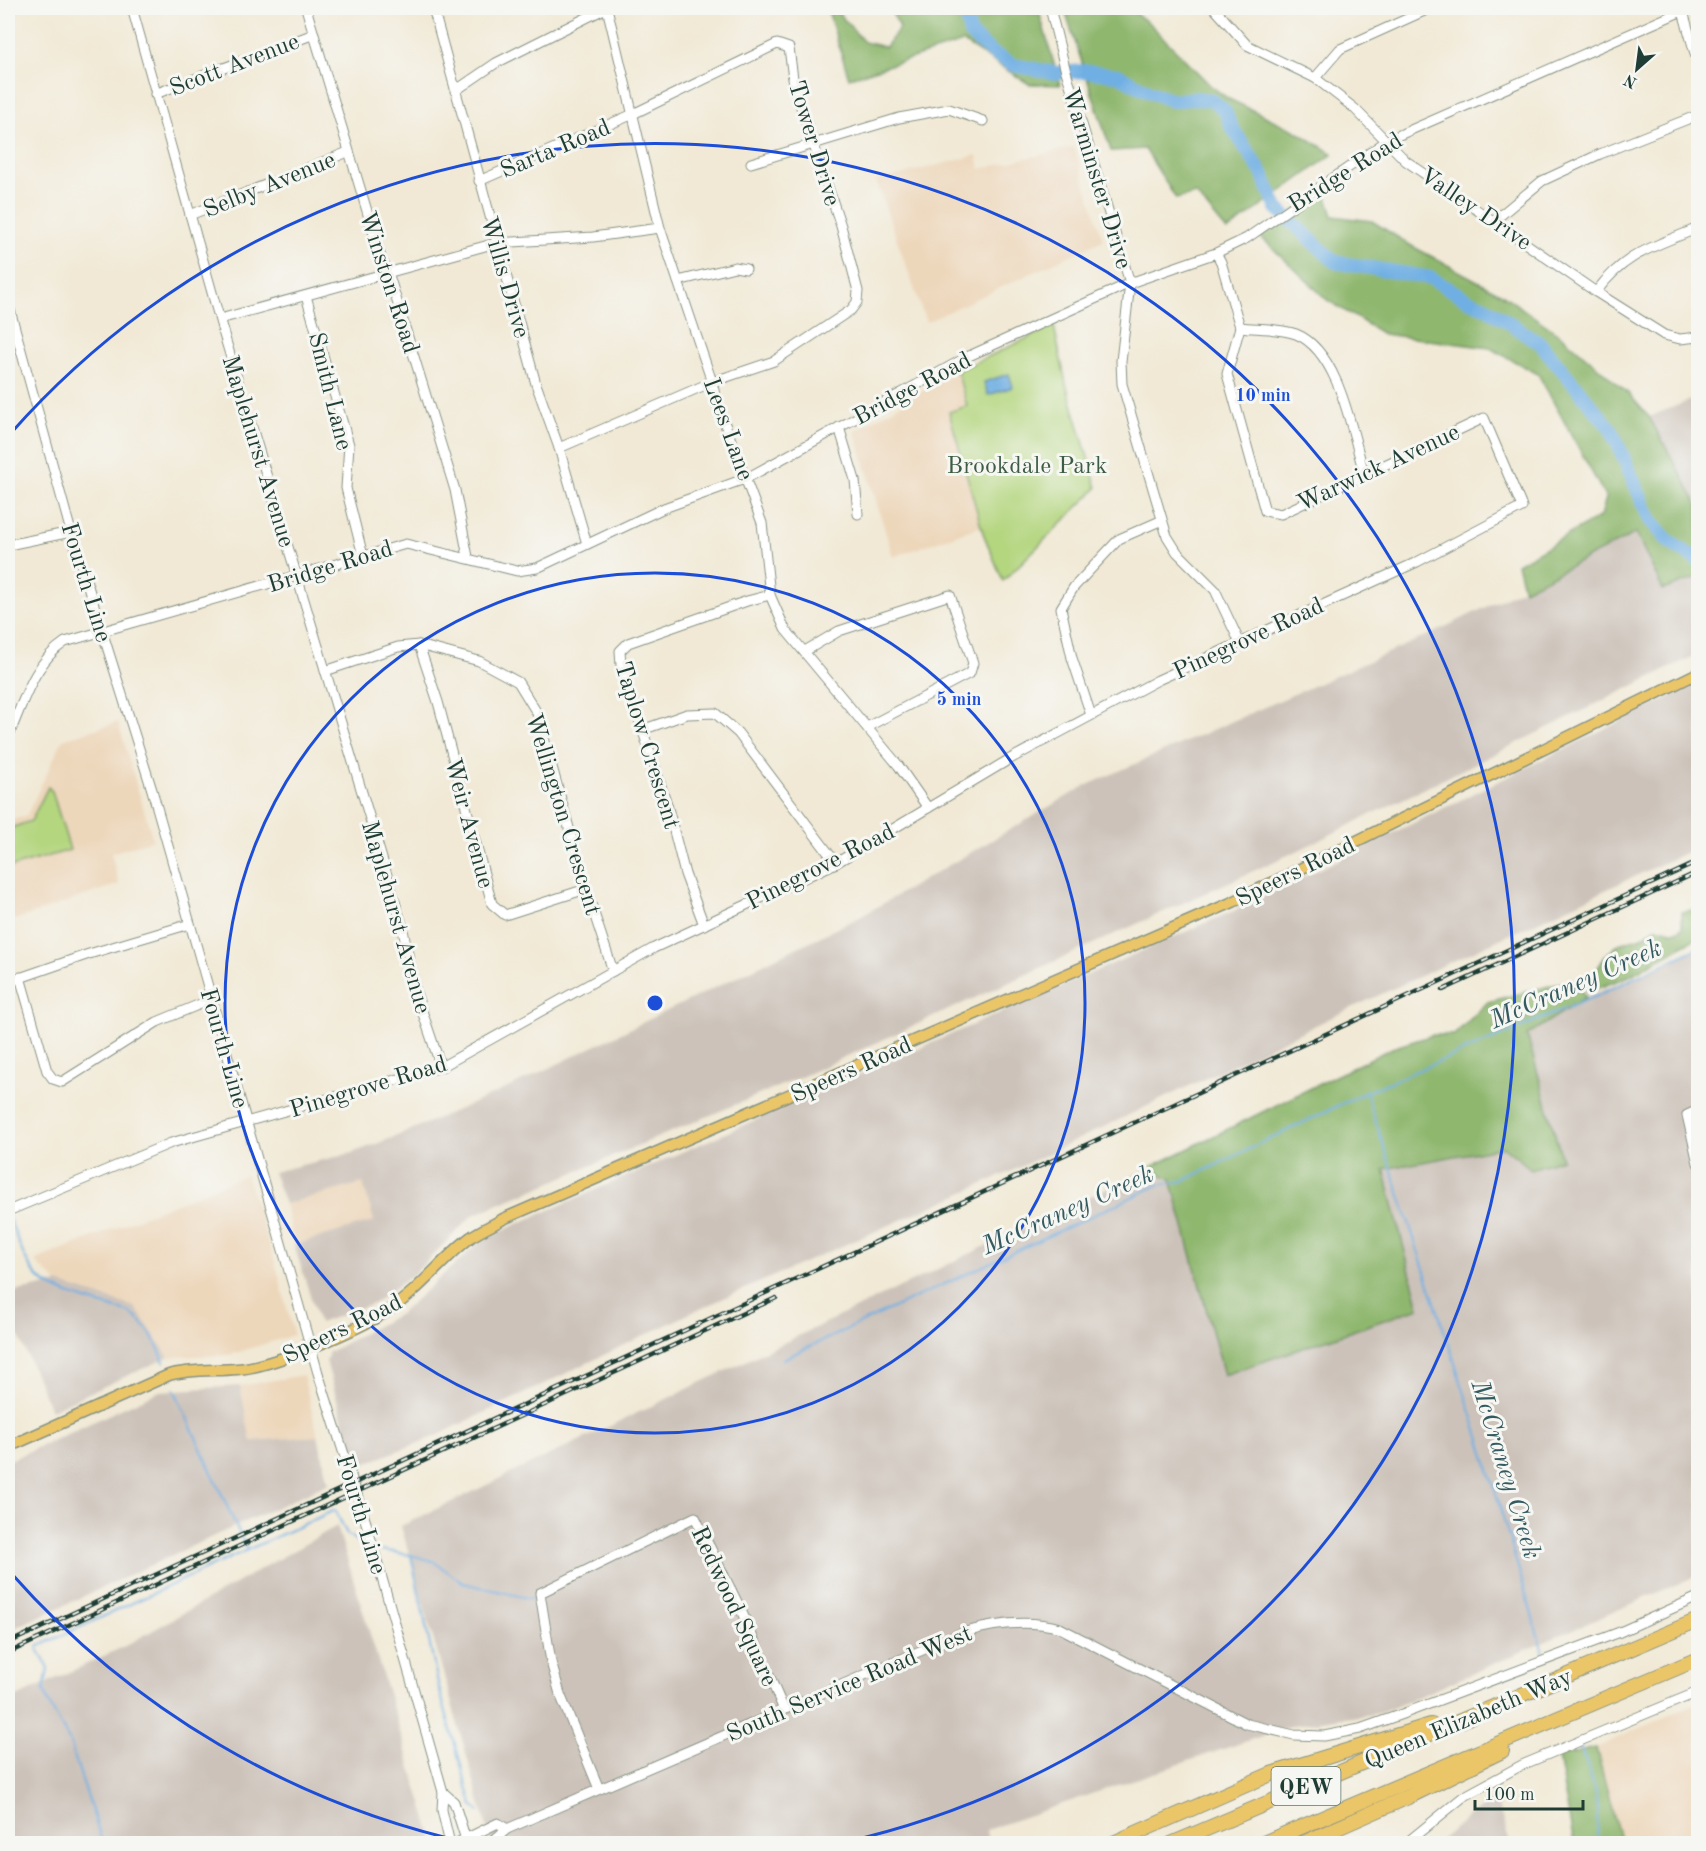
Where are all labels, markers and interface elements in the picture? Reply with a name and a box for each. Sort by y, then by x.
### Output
street label: Scott Avenue [166,30,303,102]
north arrow [1607,39,1667,99]
text: N [1621,70,1640,90]
street label: Tower Drive [783,78,844,209]
street label: Warminster Drive [1057,85,1135,272]
street label: Sarta Road [497,116,614,184]
street label: Bridge Road [1285,129,1407,218]
street label: Selby Avenue [200,148,339,223]
street label: Valley Drive [1414,163,1535,256]
street label: Winston Road [354,209,422,357]
street label: Willis Drive [475,214,533,341]
street label: Smith Lane [303,330,355,453]
street label: Bridge Road [850,349,976,431]
street label: Maplehurst Avenue [216,353,298,550]
street label: Lees Lane [698,375,757,484]
text: 10 min [1235,387,1291,405]
street label: Warwick Avenue [1294,421,1464,517]
park label: Brookdale Park [947,455,1107,479]
street label: Fourth Line [56,520,115,645]
street label: Bridge Road [265,537,396,598]
street label: Pinegrove Road [1170,594,1328,685]
street label: Taplow Crescent [609,659,683,832]
text: 5 min [936,691,982,709]
street label: Wellington Crescent [520,711,604,918]
street label: Weir Avenue [439,756,497,891]
street label: Maplehurst Avenue [356,818,434,1017]
street label: Pinegrove Road [743,820,899,916]
street label: Speers Road [1232,834,1359,912]
water label: McCraney Creek [1485,935,1666,1035]
street label: Fourth Line [194,986,252,1111]
centre of rings [645,993,665,1013]
street label: Speers Road [788,1033,916,1108]
street label: Pinegrove Road [287,1053,450,1123]
water label: McCraney Creek [977,1161,1158,1261]
street label: Speers Road [279,1291,406,1369]
water label: McCraney Creek [1465,1376,1545,1562]
street label: Fourth Line [331,1452,390,1577]
street label: Redwood Square [686,1523,781,1691]
street label: South Service Road West [723,1622,976,1748]
street label: Queen Elizabeth Way [1362,1665,1576,1774]
road number: QEW [1272,1767,1340,1805]
scale bar [1475,1773,1583,1811]
text: 100 m [1484,1786,1535,1804]

